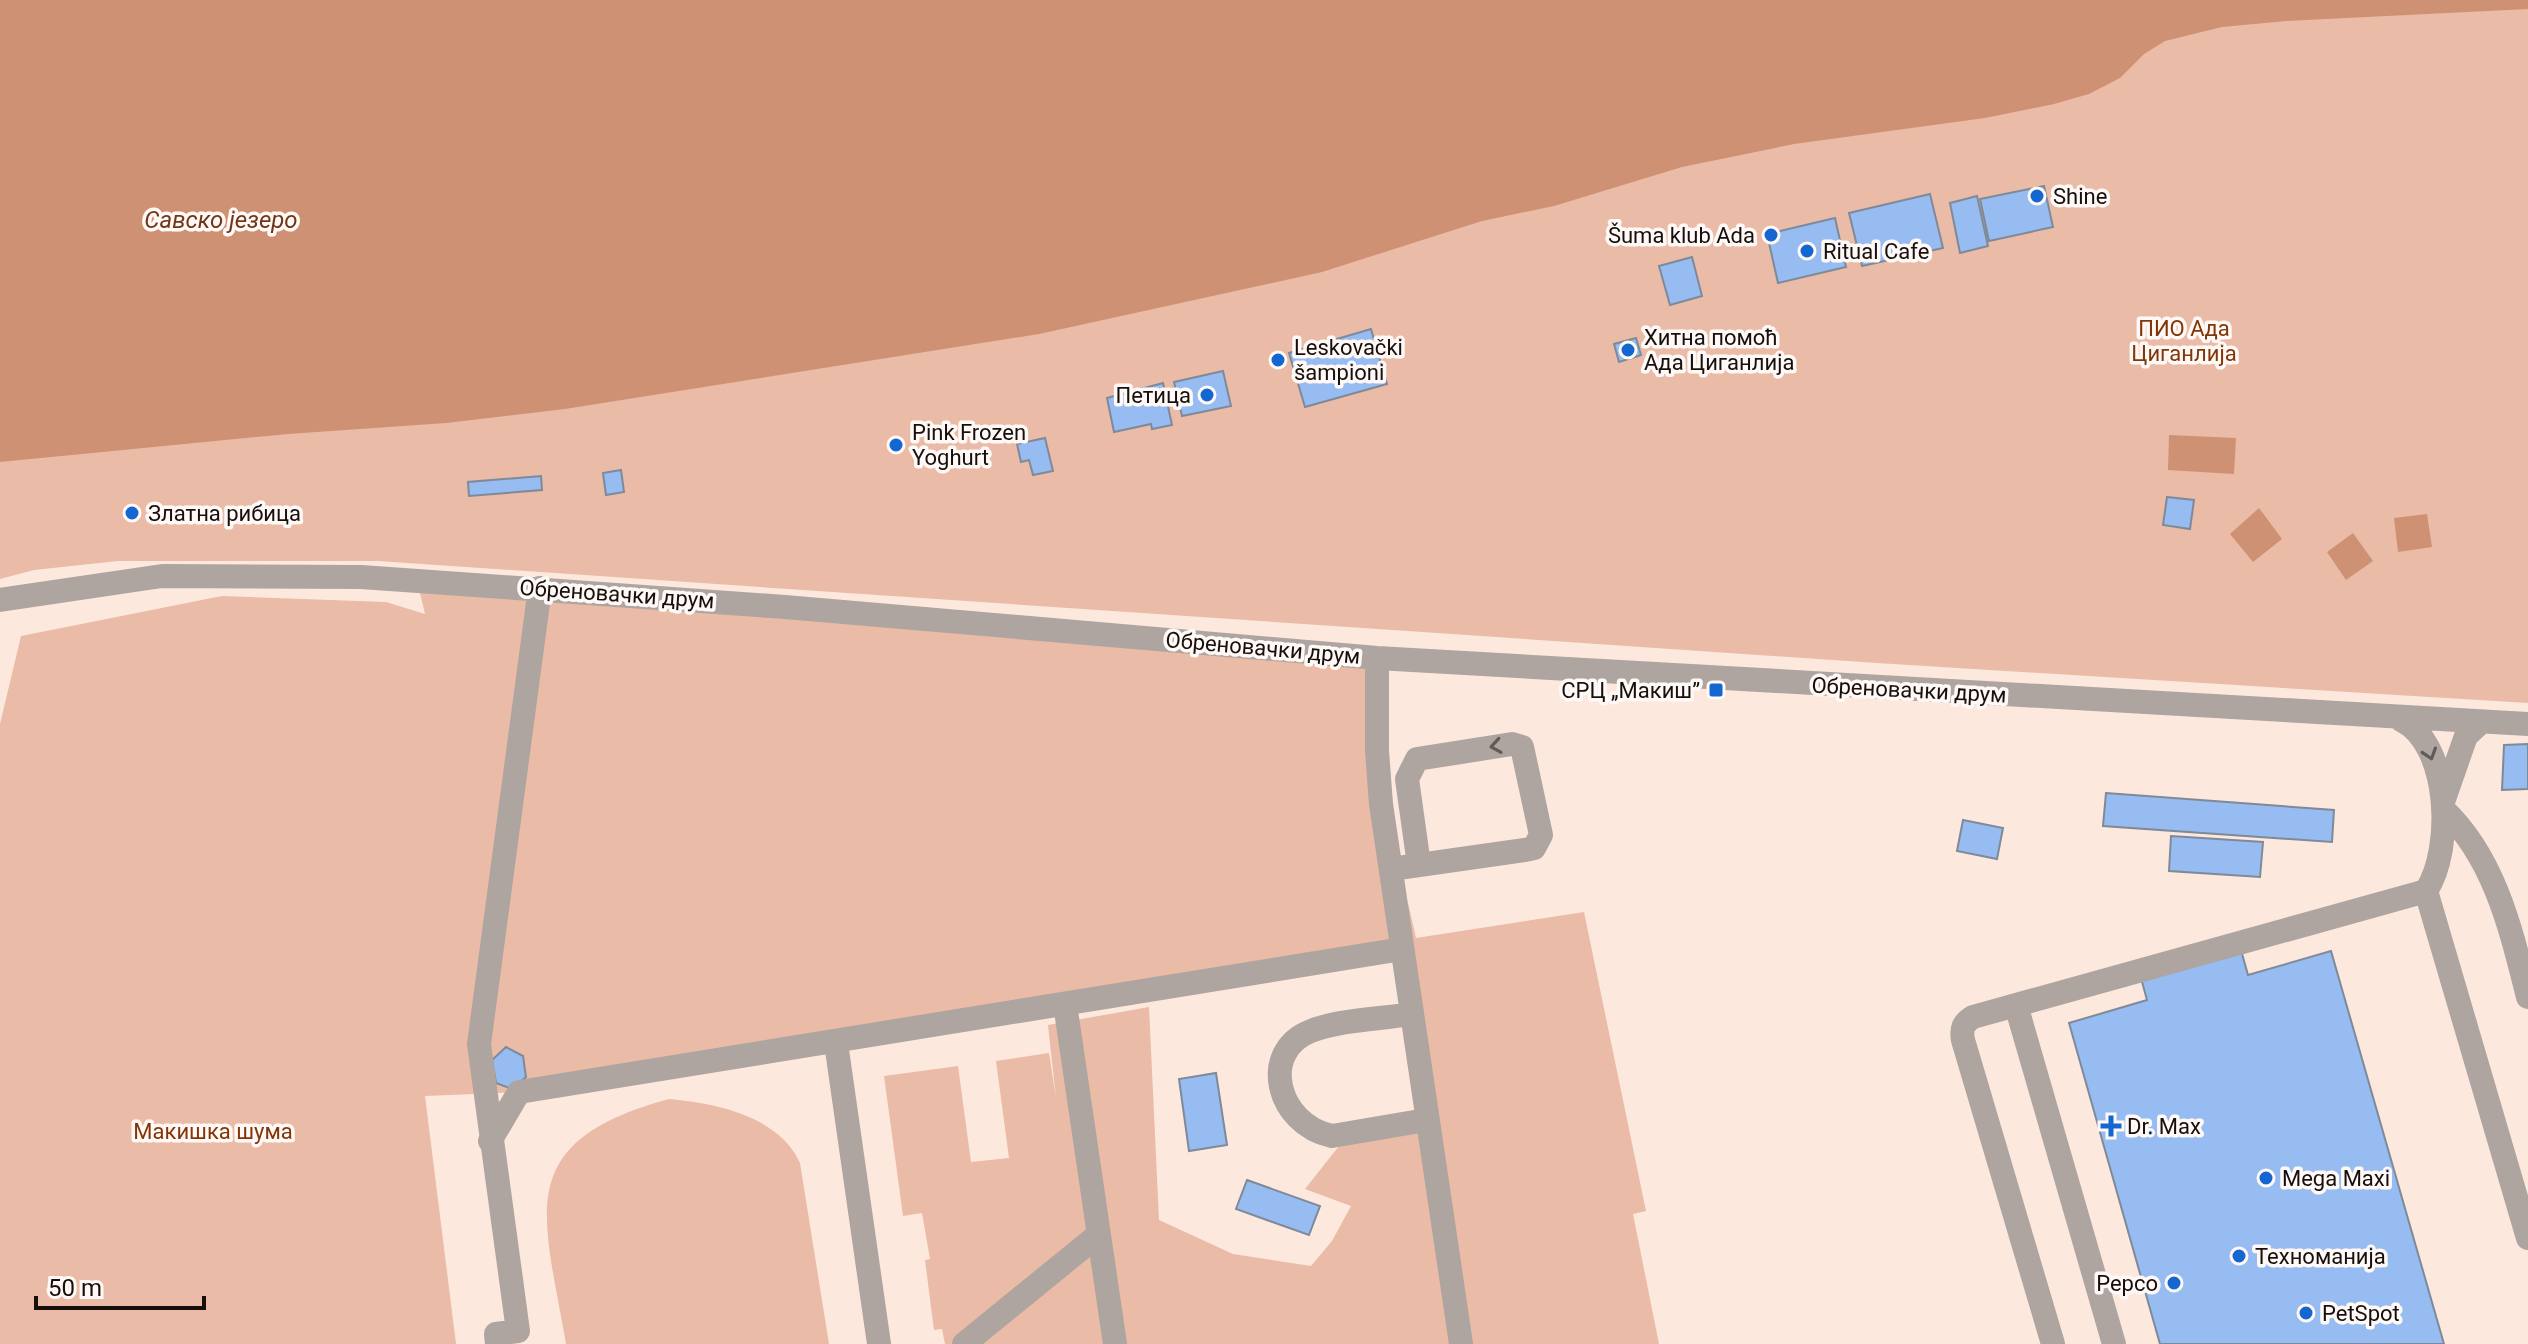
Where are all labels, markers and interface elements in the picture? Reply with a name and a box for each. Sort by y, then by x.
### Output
place label: Shine [2053,184,2107,209]
marker: Shine [2028,187,2046,205]
water label: Савско језеро [144,206,298,234]
place label: Šuma klub Ada [1608,222,1755,248]
marker: Šuma klub Ada [1762,226,1780,244]
place label: Ritual Cafe [1823,239,1929,264]
marker: Ritual Cafe [1798,242,1816,260]
park label: ПИО Ада Циганлија [2131,316,2237,366]
place label: Хитна помоћ Ада Циганлија [1644,325,1794,375]
place label: Leskovački šampioni [1294,335,1403,385]
marker: Хитна помоћ Ада Циганлија [1619,341,1637,359]
marker: Leskovački šampioni [1269,351,1287,369]
place label: Петица [1115,383,1191,408]
marker: Петица [1198,386,1216,404]
place label: Pink Frozen Yoghurt [912,420,1026,470]
marker: Pink Frozen Yoghurt [887,436,905,454]
place label: Златна рибица [148,501,301,526]
marker: Златна рибица [123,504,141,522]
street label: Обреновачки друм [519,575,715,613]
street label: Обреновачки друм [1165,627,1361,669]
street label: Обреновачки друм [1811,672,2007,708]
place label: СРЦ „Макиш” [1561,678,1700,703]
marker: СРЦ „Макиш” [1707,681,1725,699]
one-way arrow [1489,737,1503,754]
one-way arrow [2420,746,2436,760]
place label: Dr. Max [2127,1114,2201,1139]
marker: Dr. Max [2102,1117,2120,1135]
park label: Макишка шума [133,1119,293,1144]
place label: Mega Maxi [2282,1166,2390,1191]
marker: Mega Maxi [2257,1169,2275,1187]
place label: Техноманија [2255,1244,2386,1269]
marker: Техноманија [2230,1247,2248,1265]
scale bar [36,1260,204,1310]
place label: Pepco [2096,1271,2158,1296]
text: 50 m [48,1274,102,1302]
marker: Pepco [2165,1274,2183,1292]
place label: PetSpot [2322,1301,2400,1326]
marker: PetSpot [2297,1304,2315,1322]

